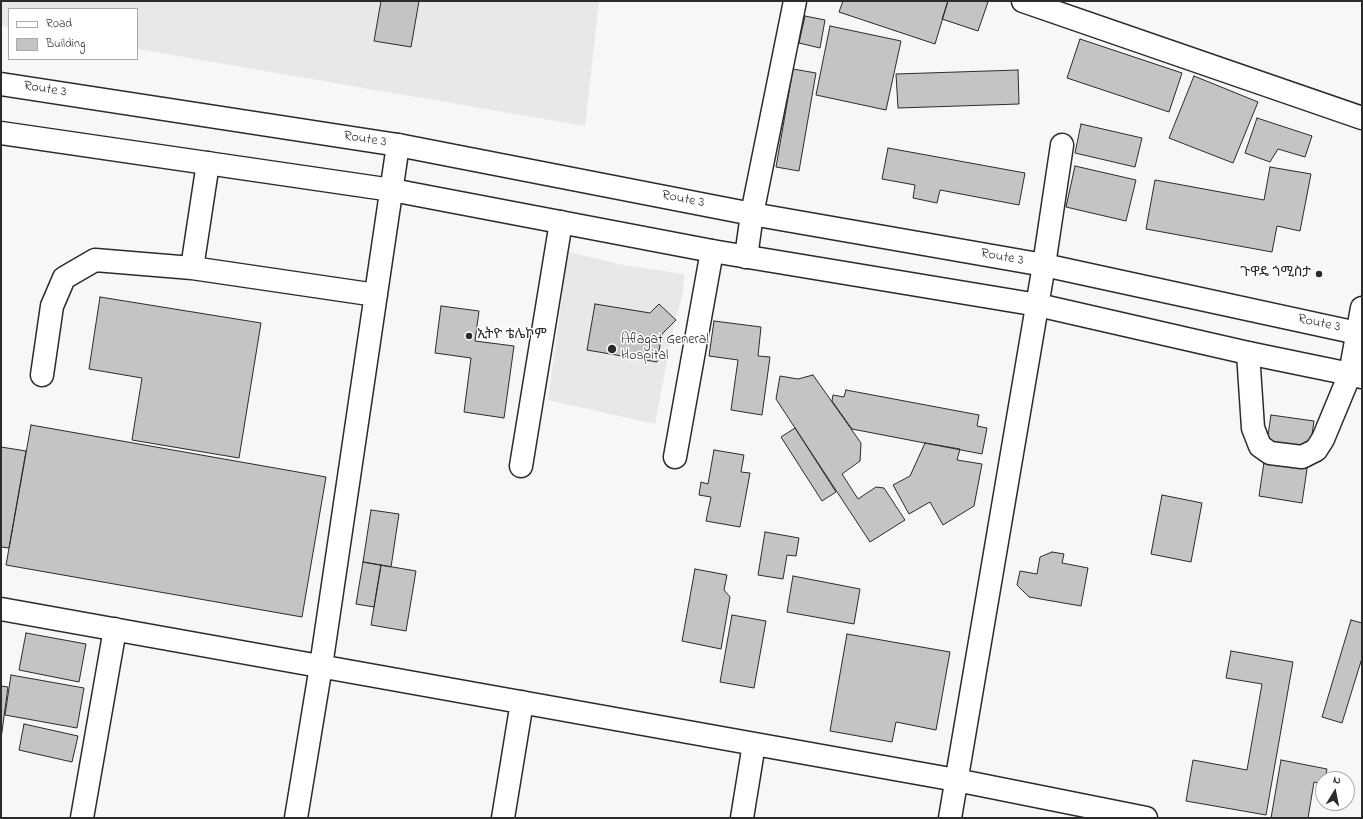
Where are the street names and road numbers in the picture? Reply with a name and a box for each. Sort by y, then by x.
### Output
street label: Route 3 [22,78,68,102]
street label: Route 3 [342,128,388,152]
street label: Route 3 [660,188,706,212]
street label: Route 3 [979,246,1025,270]
street label: Route 3 [1296,311,1342,337]

